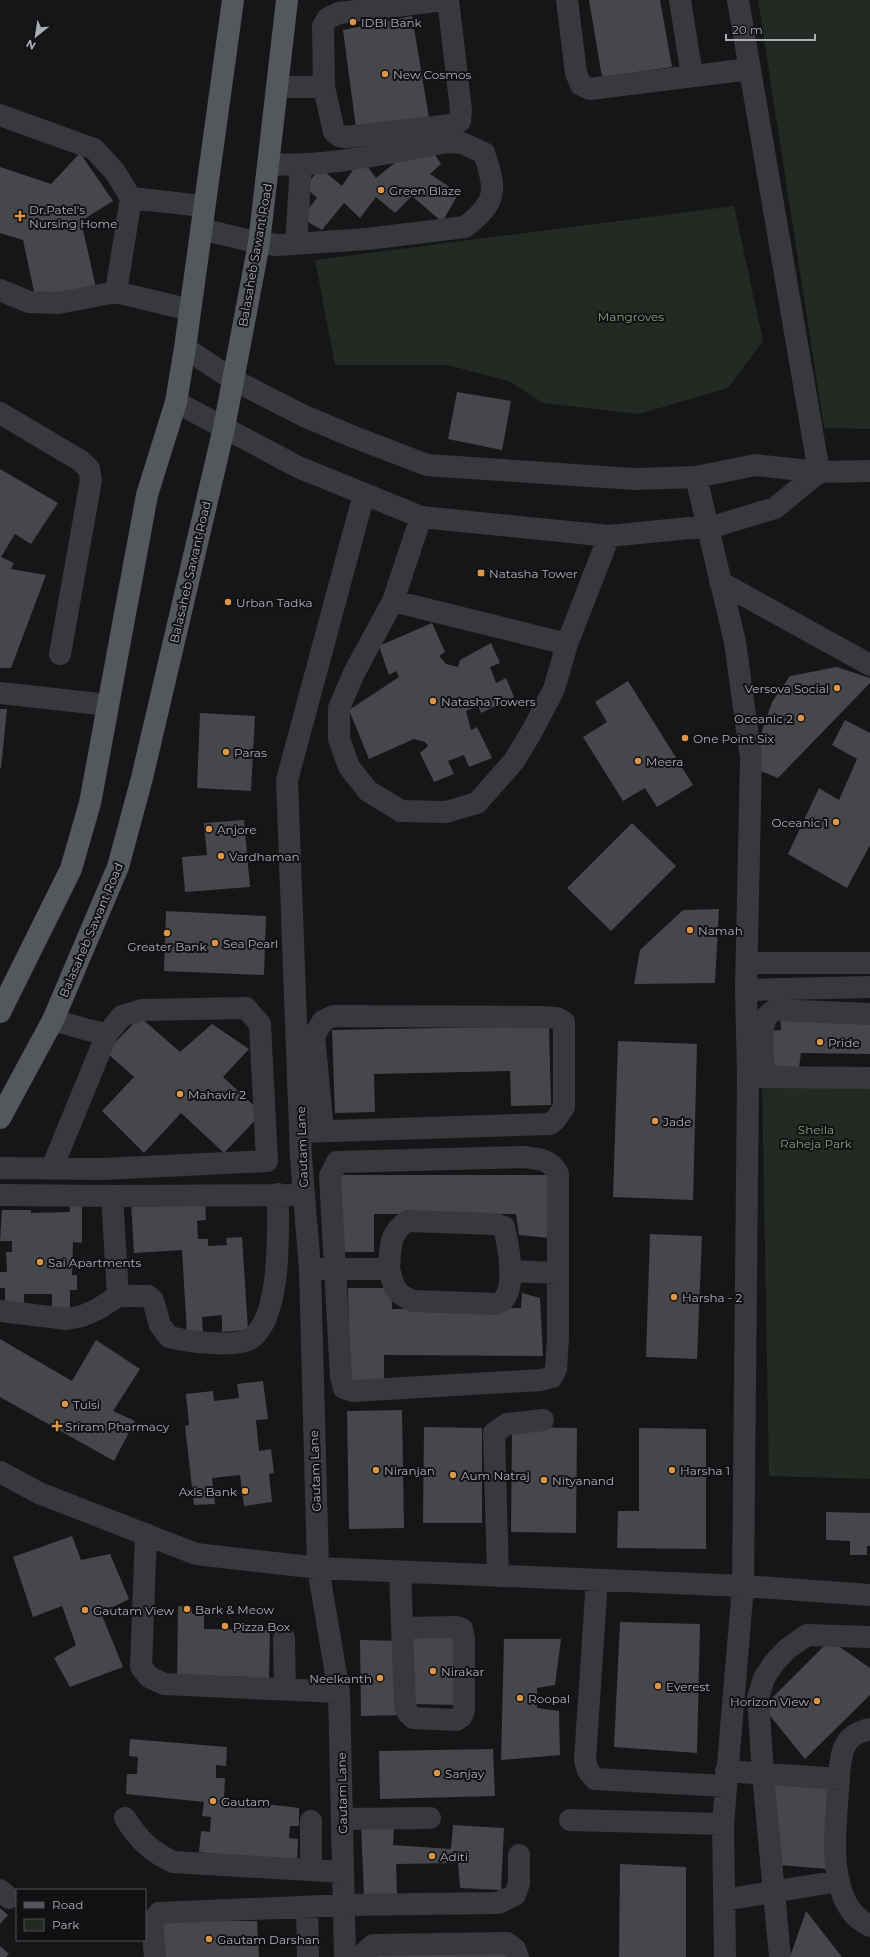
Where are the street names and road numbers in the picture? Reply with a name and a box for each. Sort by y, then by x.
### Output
street label: Balasaheb Sawant Road [235,182,275,328]
street label: Balasaheb Sawant Road [166,500,214,644]
street label: Balasaheb Sawant Road [56,860,126,1000]
street label: Gautam Lane [293,1106,311,1188]
street label: Gautam Lane [306,1430,324,1512]
street label: Gautam Lane [334,1752,350,1834]

